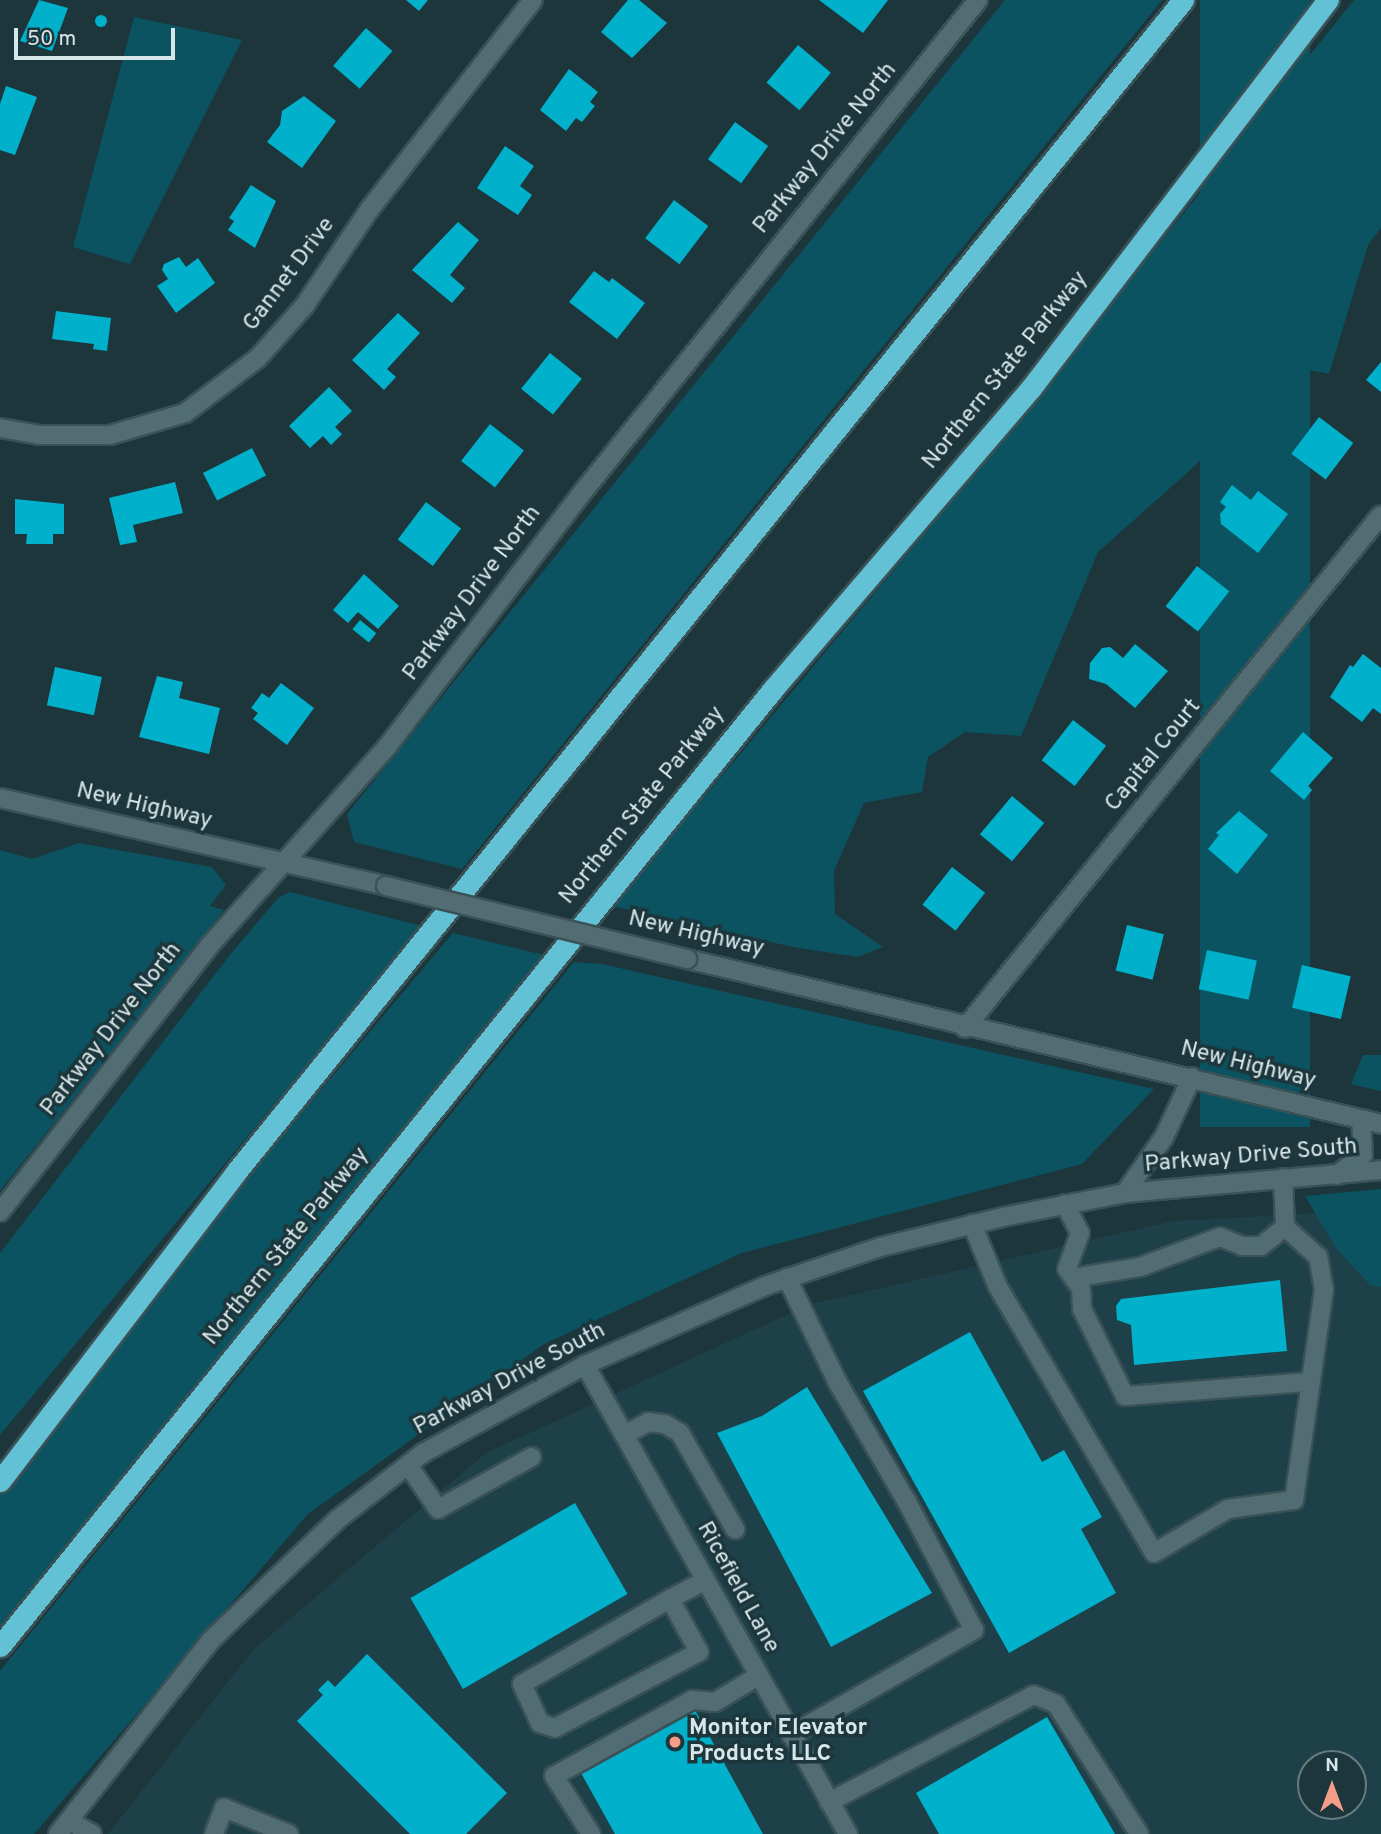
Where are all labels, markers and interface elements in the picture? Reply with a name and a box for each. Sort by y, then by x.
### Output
scale bar [18,14,178,58]
text: 50 m [27,26,76,53]
street label: Parkway Drive North [748,58,904,240]
street label: Gannet Drive [238,213,342,337]
street label: Northern State Parkway [917,266,1095,476]
street label: Parkway Drive North [398,501,548,687]
street label: Capital Court [1100,694,1208,818]
street label: Northern State Parkway [554,701,732,911]
street label: New Highway [73,778,215,836]
street label: New Highway [625,906,767,964]
street label: Parkway Drive North [36,938,188,1122]
street label: New Highway [1178,1036,1318,1096]
street label: Parkway Drive South [1144,1134,1358,1180]
street label: Northern State Parkway [198,1142,376,1352]
street label: Parkway Drive South [409,1318,611,1442]
street label: Ricefield Lane [690,1518,784,1658]
place label: Monitor Elevator Products LLC [689,1715,867,1769]
marker: Monitor Elevator Products LLC [667,1734,683,1750]
north arrow [1297,1750,1367,1820]
text: N [1325,1754,1339,1778]

